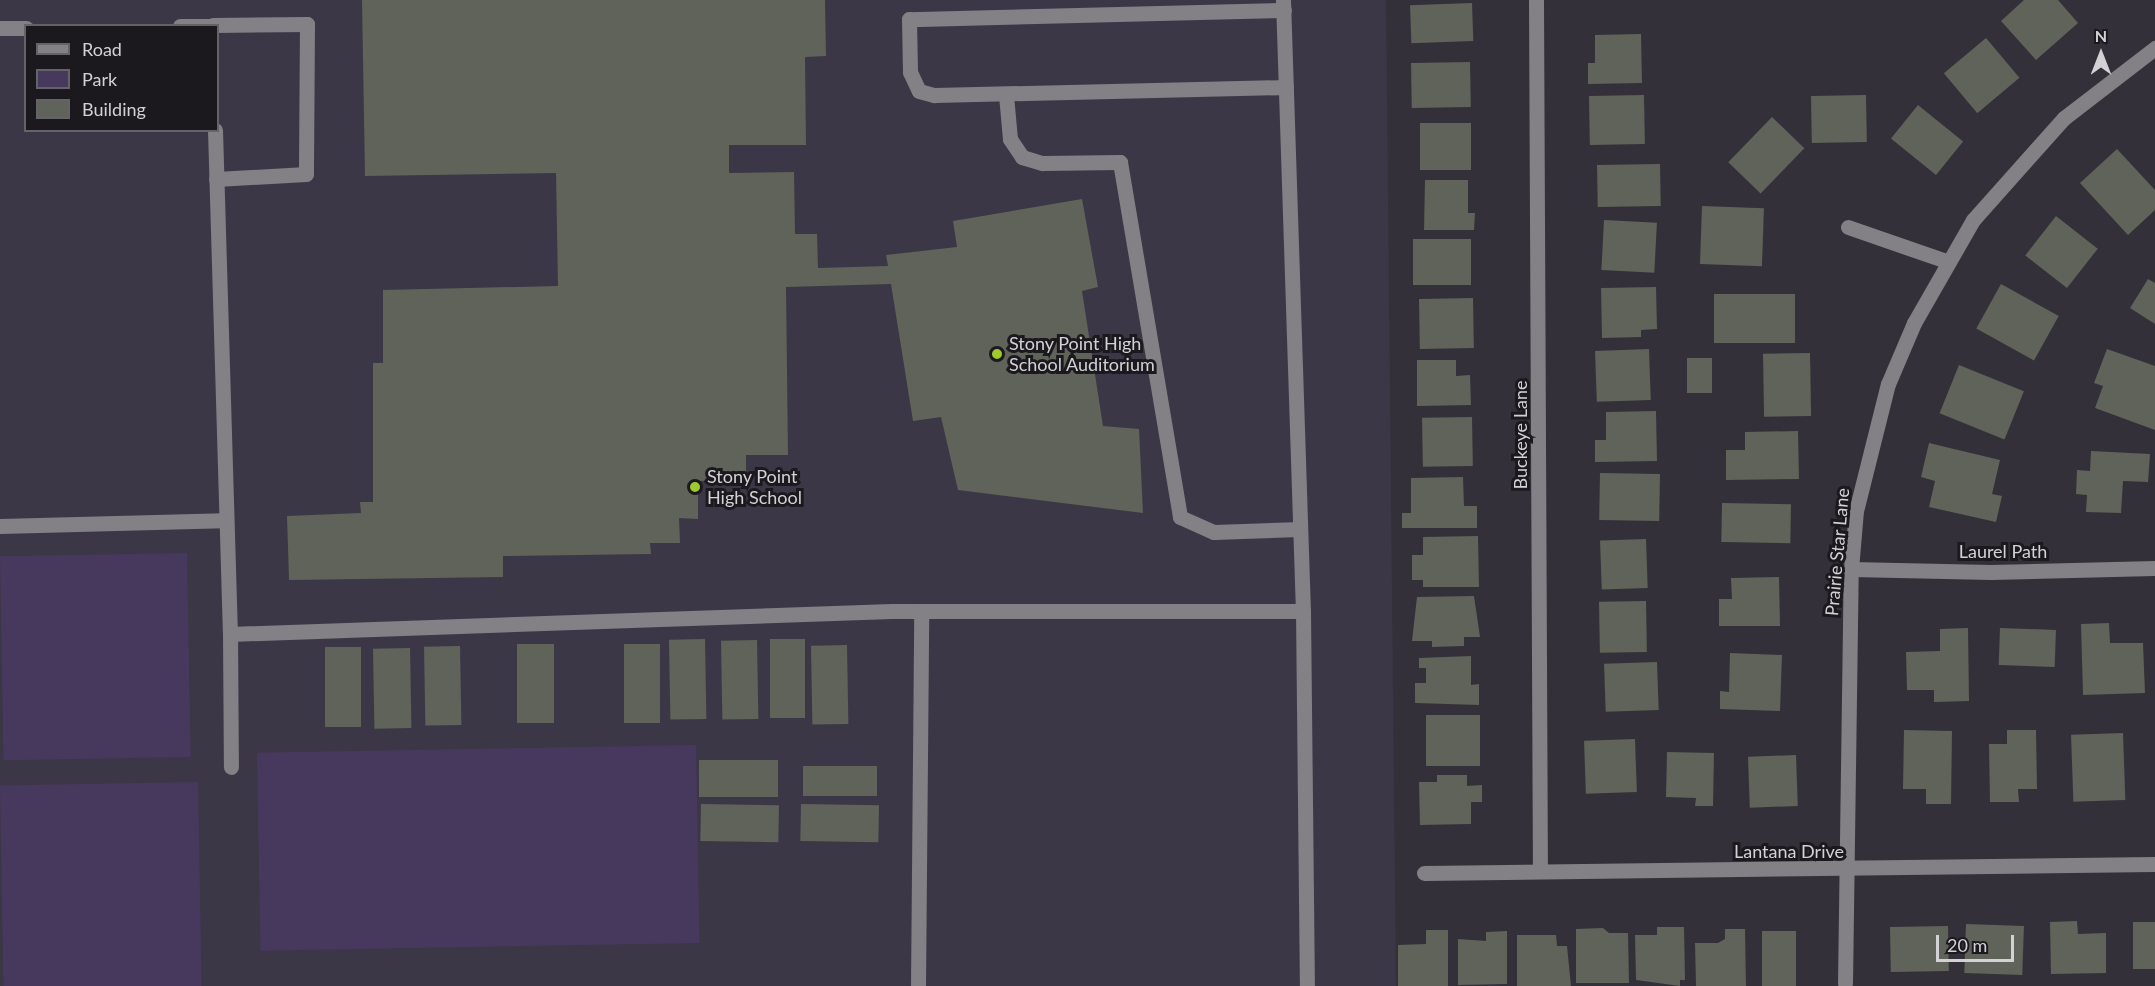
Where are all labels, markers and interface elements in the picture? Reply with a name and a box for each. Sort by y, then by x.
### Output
legend [24,24,219,132]
north arrow [2071,24,2131,84]
text: N [2095,26,2107,45]
text: Road [82,38,122,60]
text: Park [82,68,117,90]
text: Building [82,98,146,120]
place label: Stony Point High School Auditorium [1009,333,1155,376]
marker: Stony Point High School Auditorium [990,347,1004,361]
street label: Buckeye Lane [1509,381,1531,489]
place label: Stony Point High School [707,466,802,508]
marker: Stony Point High School [688,480,702,494]
street label: Prairie Star Lane [1821,487,1853,617]
street label: Laurel Path [1959,540,2047,562]
street label: Lantana Drive [1734,840,1844,862]
scale bar [1939,923,2017,961]
text: 20 m [1947,934,1987,956]

